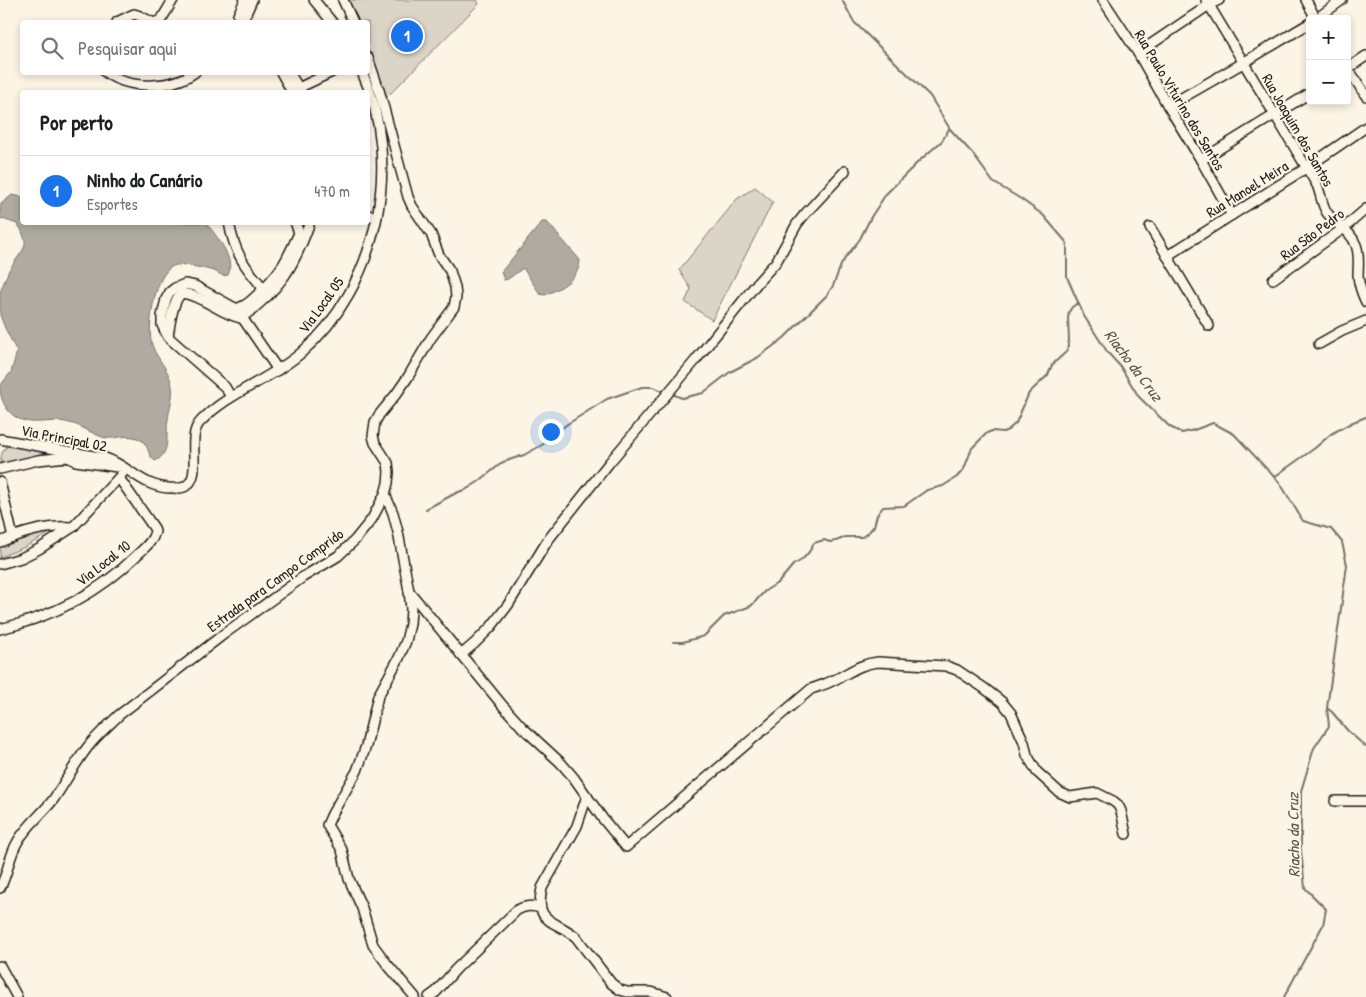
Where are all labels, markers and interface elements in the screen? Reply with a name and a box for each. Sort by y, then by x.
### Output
map controls [1306,15,1351,105]
button: + [1306,15,1351,60]
pin: 1 [391,17,423,55]
search box [20,20,370,75]
street label: Rua Paulo Viturino dos Santos [1130,26,1231,174]
icon: search [38,34,66,62]
text: Pesquisar aqui [78,35,177,61]
button: − [1306,60,1351,105]
street label: Rua Joaquim dos Santos [1257,70,1339,191]
text: Por perto [40,108,113,137]
street label: Rua Manoel Meira [1202,155,1292,223]
text: Ninho do Canário [87,167,203,193]
text: 1 [53,180,59,202]
text: 470 m [314,180,350,202]
text: Esportes [87,193,138,215]
street label: Rua São Pedro [1276,203,1348,265]
street label: Via Local 05 [293,272,349,337]
water label: Riacho da Cruz [1100,325,1169,406]
street label: Via Principal 02 [19,419,109,457]
your location [538,419,564,445]
street label: Estrada para Campo Comprido [203,523,347,637]
street label: Via Local 10 [71,535,135,591]
water label: Riacho da Cruz [1281,791,1305,877]

